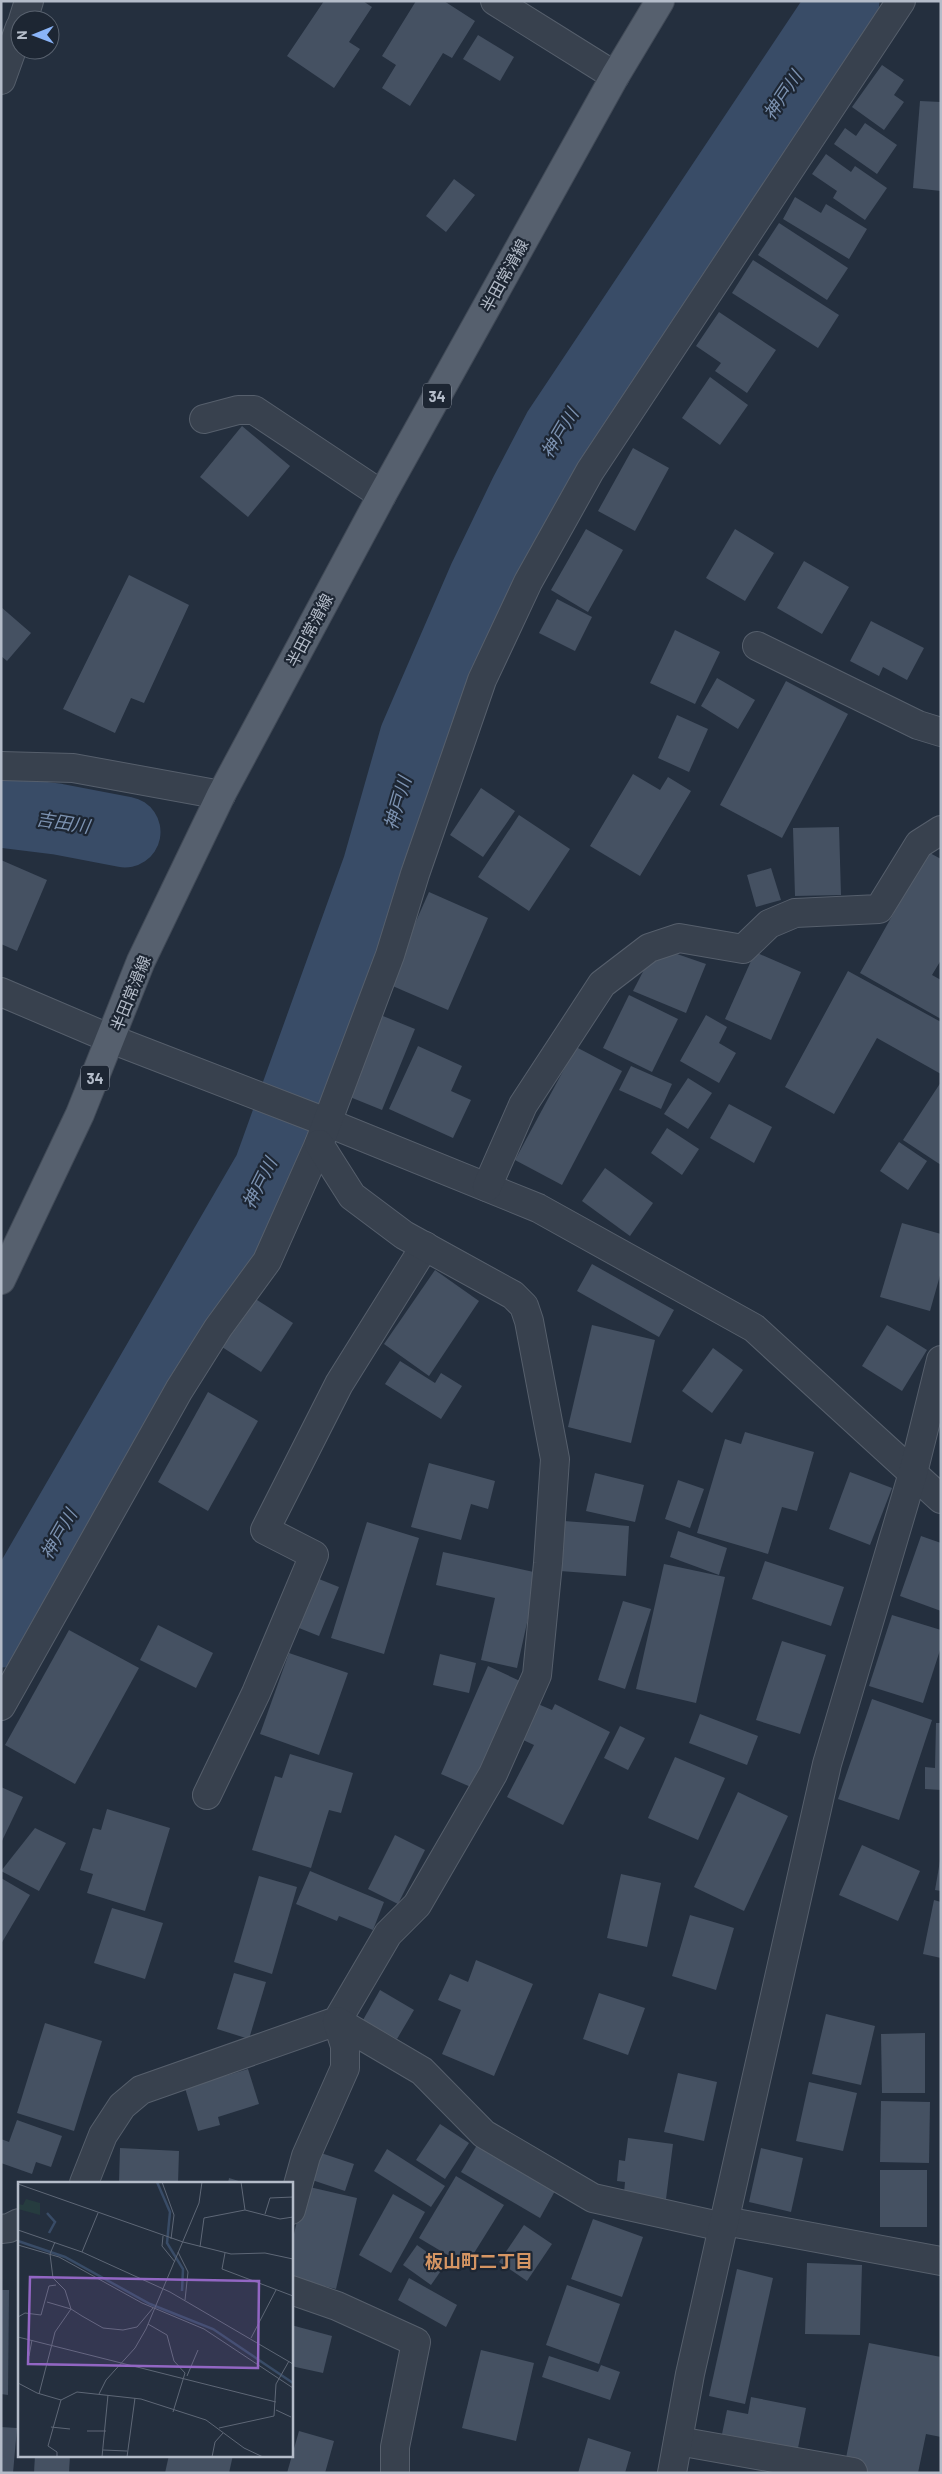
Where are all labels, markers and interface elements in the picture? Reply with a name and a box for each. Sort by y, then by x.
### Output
north arrow [10,10,60,60]
text: N [13,30,30,40]
water label: 神戸川 [758,65,807,124]
street label: 半田常滑線 [476,235,532,315]
road number: 34 [423,384,451,408]
water label: 神戸川 [536,402,583,462]
street label: 半田常滑線 [282,590,336,670]
water label: 神戸川 [379,772,416,832]
water label: 吉田川 [35,807,93,837]
street label: 半田常滑線 [106,952,154,1034]
road number: 34 [81,1066,109,1090]
water label: 神戸川 [237,1152,282,1212]
water label: 神戸川 [35,1503,82,1563]
inset map [18,2182,292,2456]
district label: 板山町二丁目 [425,2250,533,2272]

